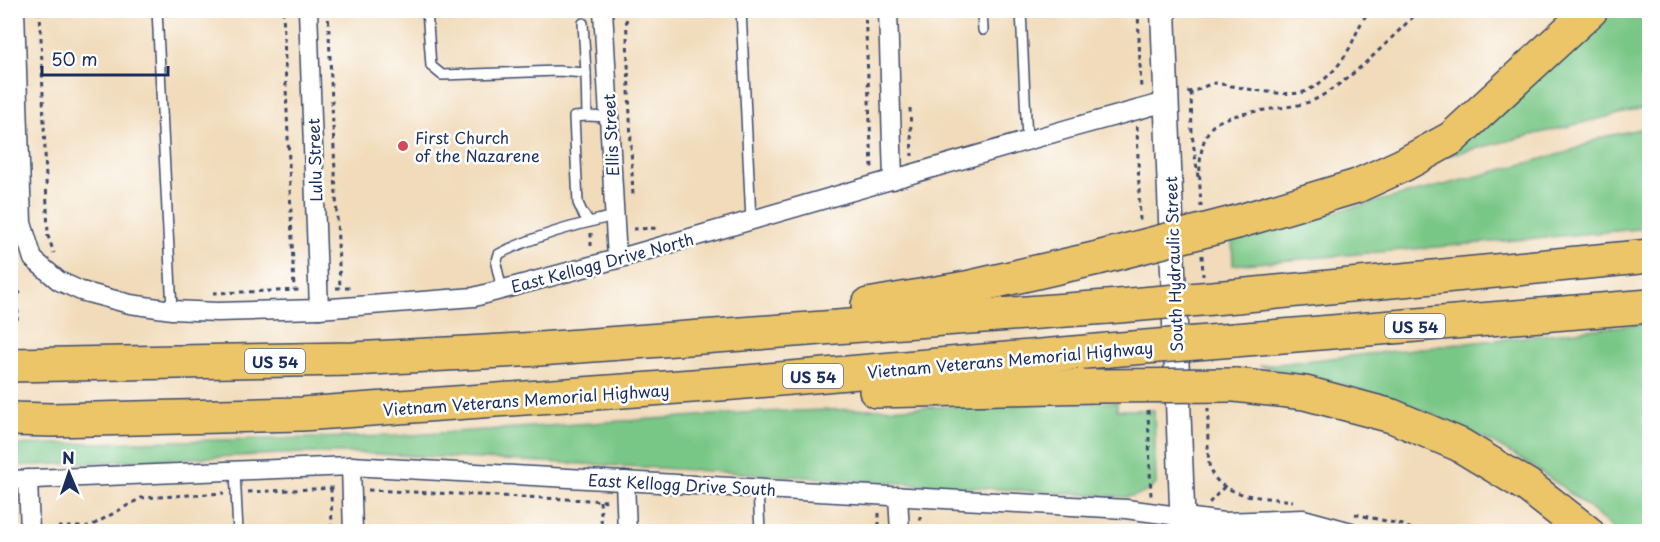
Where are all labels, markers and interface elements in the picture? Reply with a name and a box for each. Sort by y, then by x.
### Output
scale bar [42,39,168,77]
text: 50 m [51,45,98,72]
street label: Ellis Street [596,93,624,177]
street label: Lulu Street [301,117,327,202]
place label: First Church of the Nazarene [415,125,540,167]
marker: First Church of the Nazarene [396,139,410,153]
street label: South Hydraulic Street [1158,175,1188,352]
street label: East Kellogg Drive North [508,226,696,298]
road number: US 54 [1385,314,1445,338]
street label: Vietnam Veterans Memorial Highway [866,335,1154,383]
road number: US 54 [245,349,305,373]
road number: US 54 [783,364,843,388]
street label: Vietnam Veterans Memorial Highway [382,377,670,421]
north arrow [39,443,99,503]
text: N [62,445,75,469]
street label: East Kellogg Drive South [587,467,777,501]

